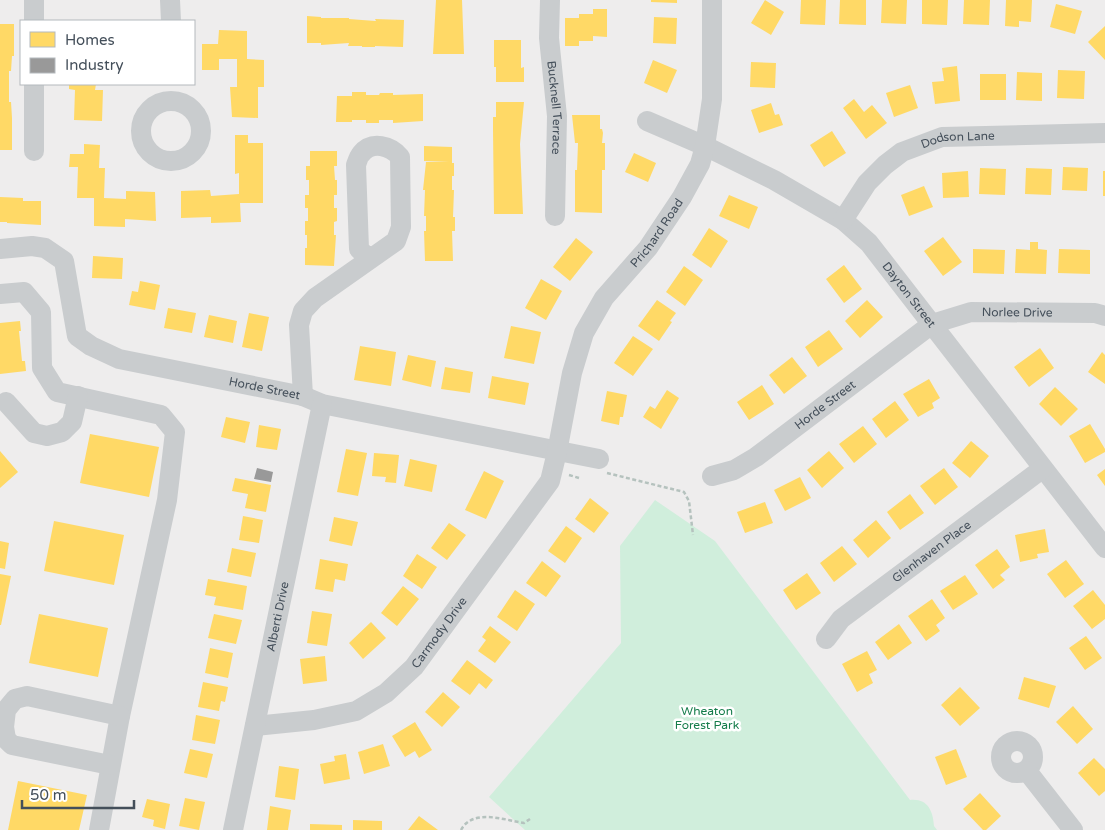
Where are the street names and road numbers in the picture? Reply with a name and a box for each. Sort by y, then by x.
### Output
street label: Bucknell Terrace [544,60,564,155]
street label: Dodson Lane [919,129,995,151]
street label: Prichard Road [627,196,686,270]
street label: Dayton Street [879,259,939,331]
street label: Norlee Drive [982,305,1053,320]
street label: Horde Street [228,374,302,402]
street label: Horde Street [792,377,859,432]
street label: Glenhaven Place [889,517,974,585]
street label: Alberti Drive [263,580,292,653]
street label: Carmody Drive [408,594,470,671]

